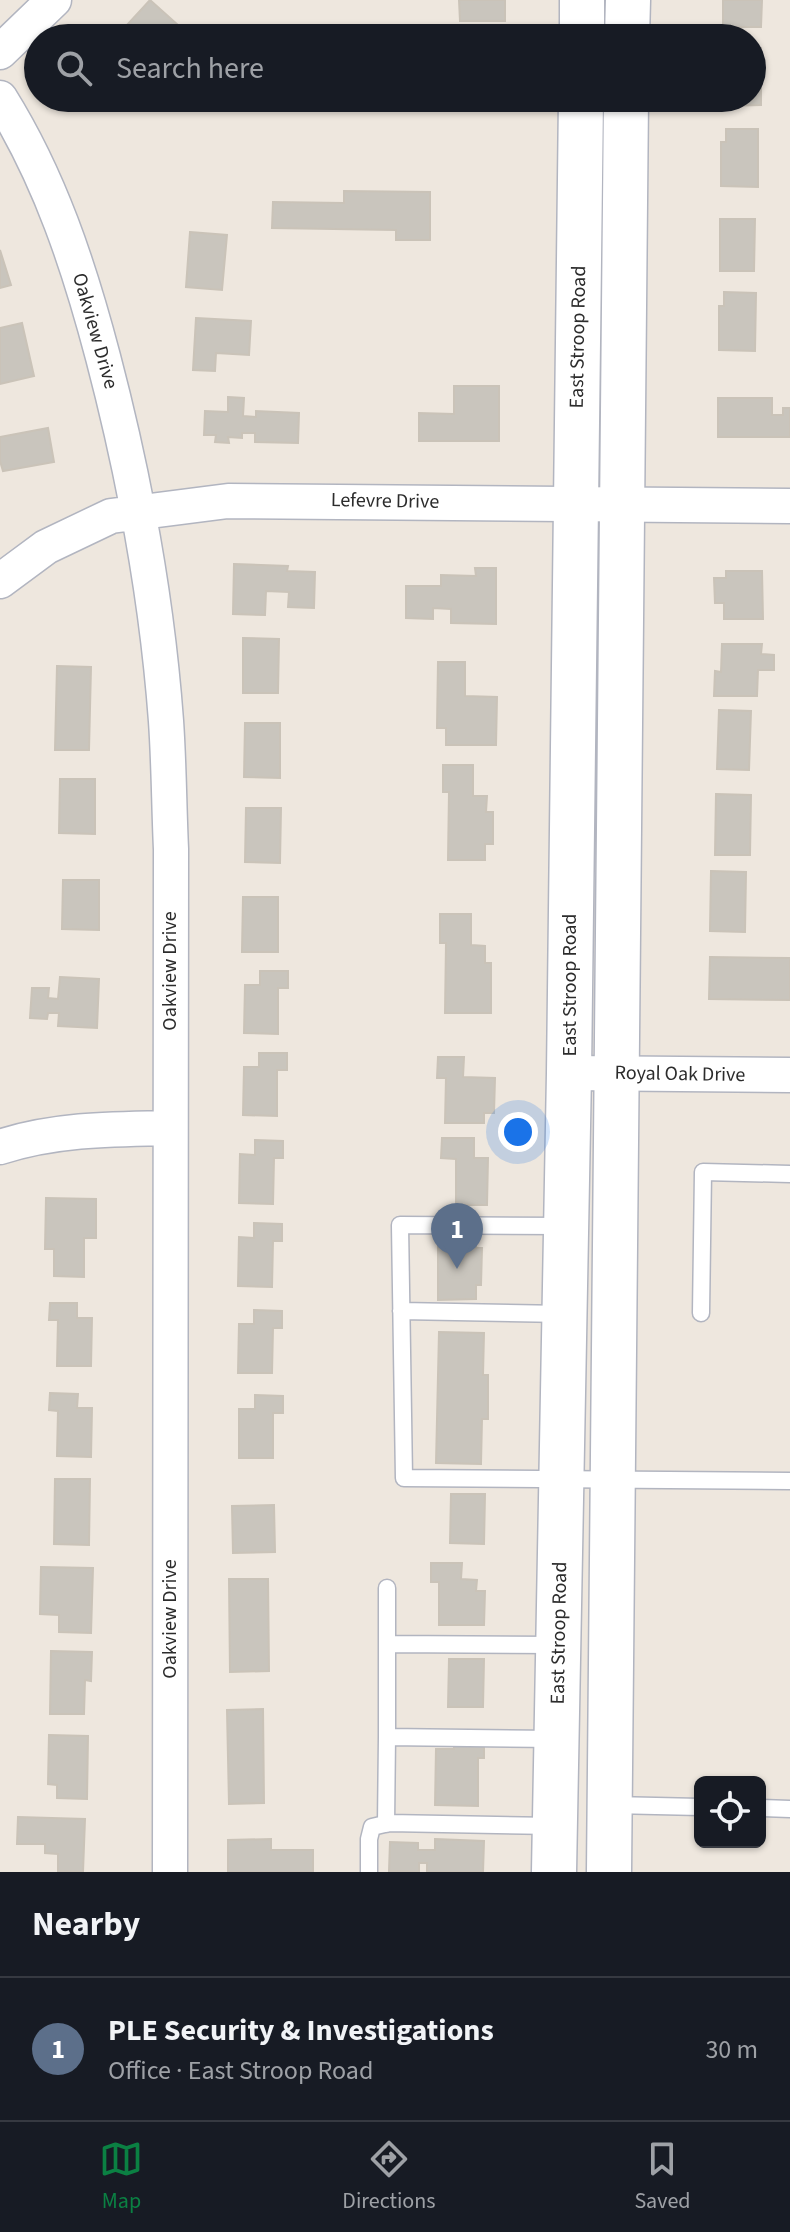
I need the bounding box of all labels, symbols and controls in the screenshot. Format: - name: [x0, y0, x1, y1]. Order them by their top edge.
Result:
- search box: [24, 24, 766, 112]
- icon: search: [52, 46, 96, 90]
- text: Search here: [116, 47, 264, 90]
- street label: East Stroop Road: [563, 265, 593, 409]
- street label: Oakview Drive: [65, 270, 125, 392]
- street label: Lefevre Drive: [331, 486, 439, 516]
- street label: Oakview Drive: [156, 911, 184, 1031]
- street label: East Stroop Road: [556, 914, 584, 1056]
- street label: Royal Oak Drive: [614, 1059, 746, 1089]
- your location: [498, 1112, 538, 1152]
- pin: 1: [431, 1203, 483, 1269]
- street label: Oakview Drive: [156, 1559, 184, 1679]
- street label: East Stroop Road: [544, 1561, 574, 1705]
- map controls: [694, 1776, 766, 1848]
- button: locate: [694, 1776, 766, 1848]
- text: Nearby: [32, 1900, 140, 1949]
- text: PLE Security & Investigations: [108, 2009, 494, 2052]
- text: 1: [51, 2031, 65, 2068]
- text: 30 m: [705, 2031, 758, 2068]
- text: Office · East Stroop Road: [108, 2052, 373, 2089]
- tab: Map: [99, 2137, 143, 2217]
- tab: Directions: [342, 2137, 435, 2217]
- tab: Saved: [634, 2137, 691, 2217]

